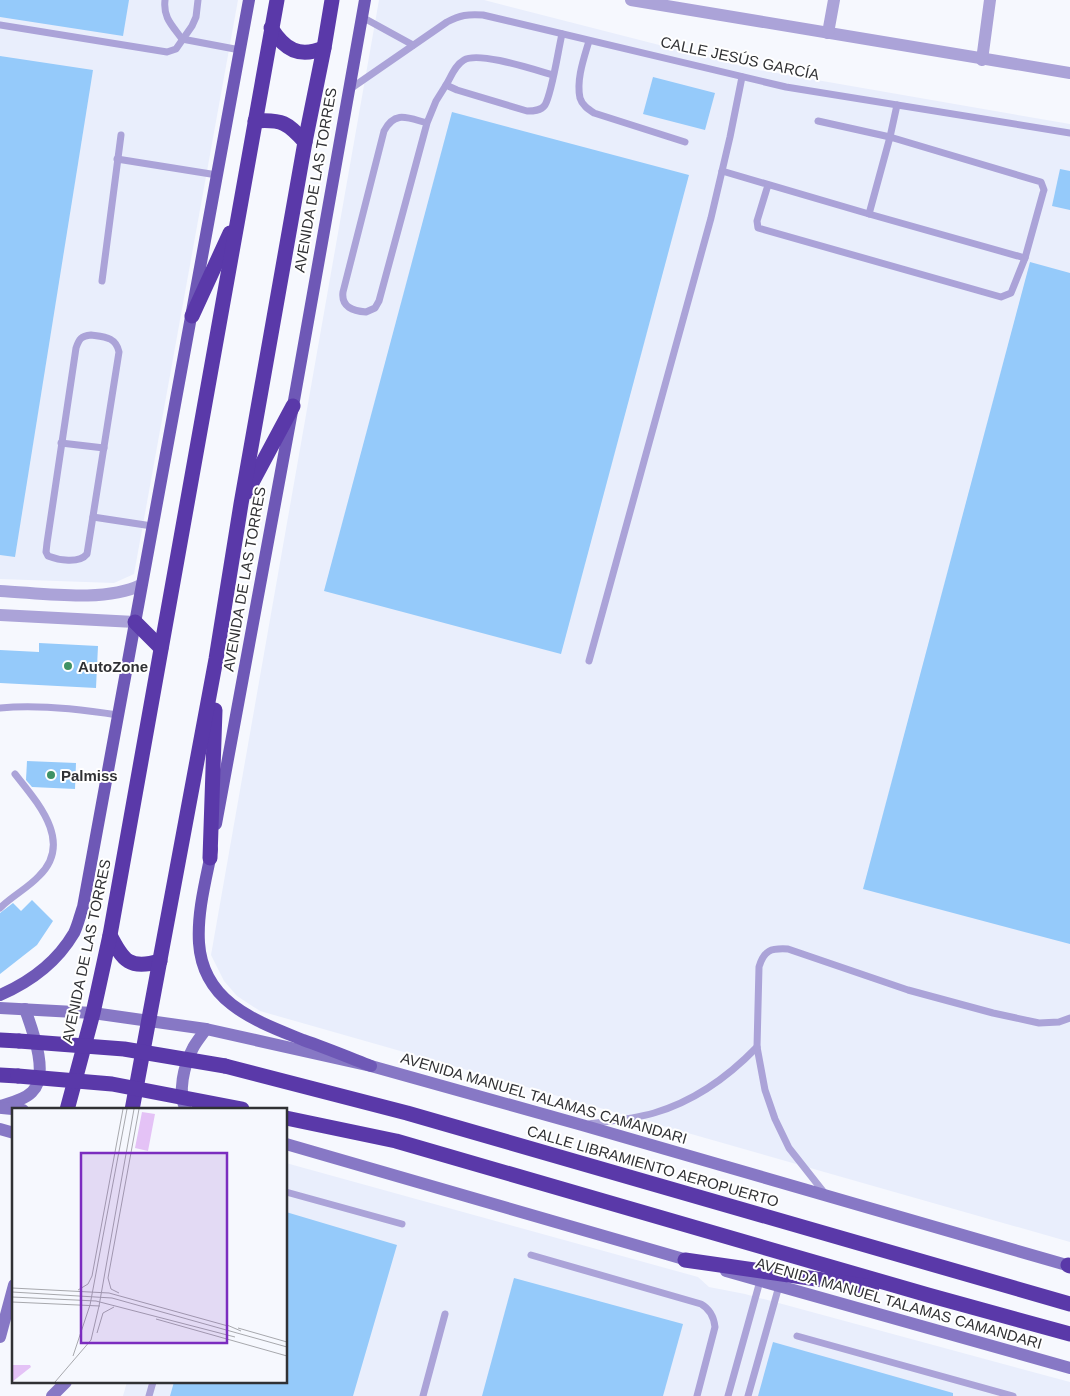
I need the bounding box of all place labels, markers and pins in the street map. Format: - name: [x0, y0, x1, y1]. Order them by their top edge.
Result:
- place label: AutoZone: [78, 658, 148, 675]
- marker: AutoZone: [62, 660, 74, 672]
- place label: Palmiss: [61, 767, 118, 784]
- marker: Palmiss: [45, 769, 57, 781]

